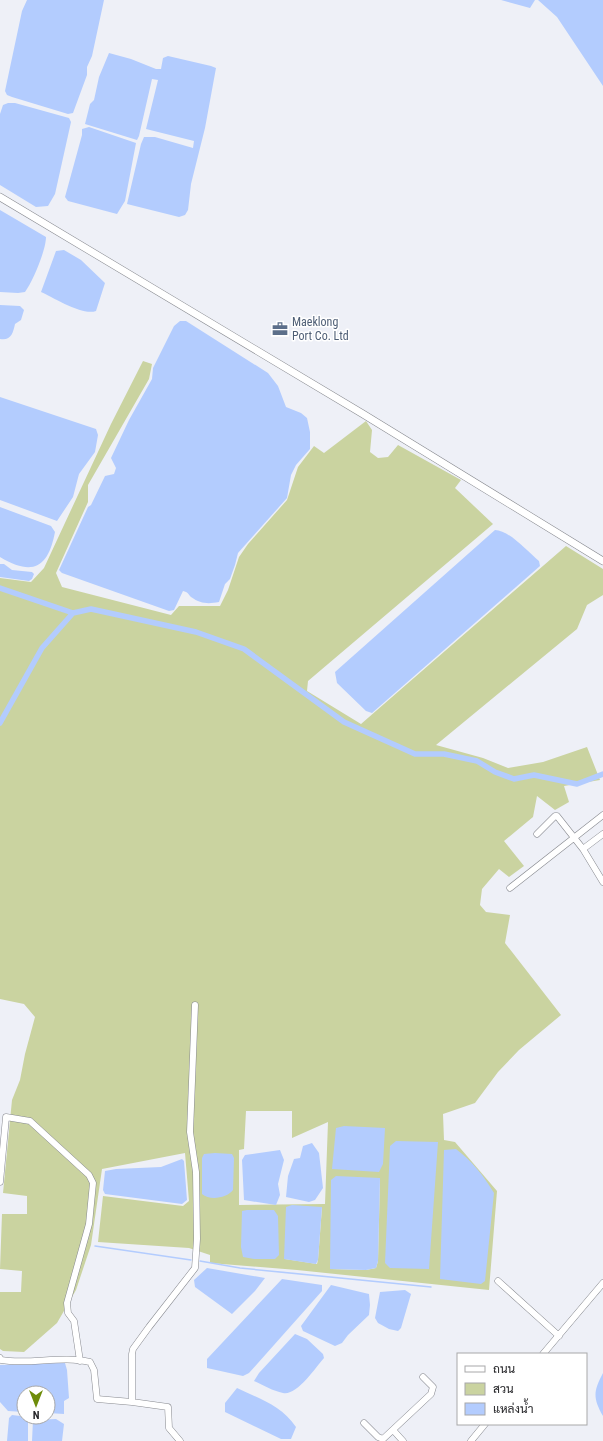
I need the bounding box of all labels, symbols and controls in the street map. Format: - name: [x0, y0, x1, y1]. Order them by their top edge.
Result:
- place label: Maeklong Port Co. Ltd: [292, 315, 349, 343]
- office icon: Maeklong Port Co. Ltd: [271, 320, 289, 338]
- legend: [457, 1353, 587, 1425]
- text: ถนน: [493, 1362, 516, 1376]
- text: สวน: [493, 1382, 514, 1396]
- north arrow: [16, 1385, 56, 1425]
- text: แหล่งน้ำ: [493, 1398, 533, 1416]
- text: N: [32, 1408, 39, 1421]

